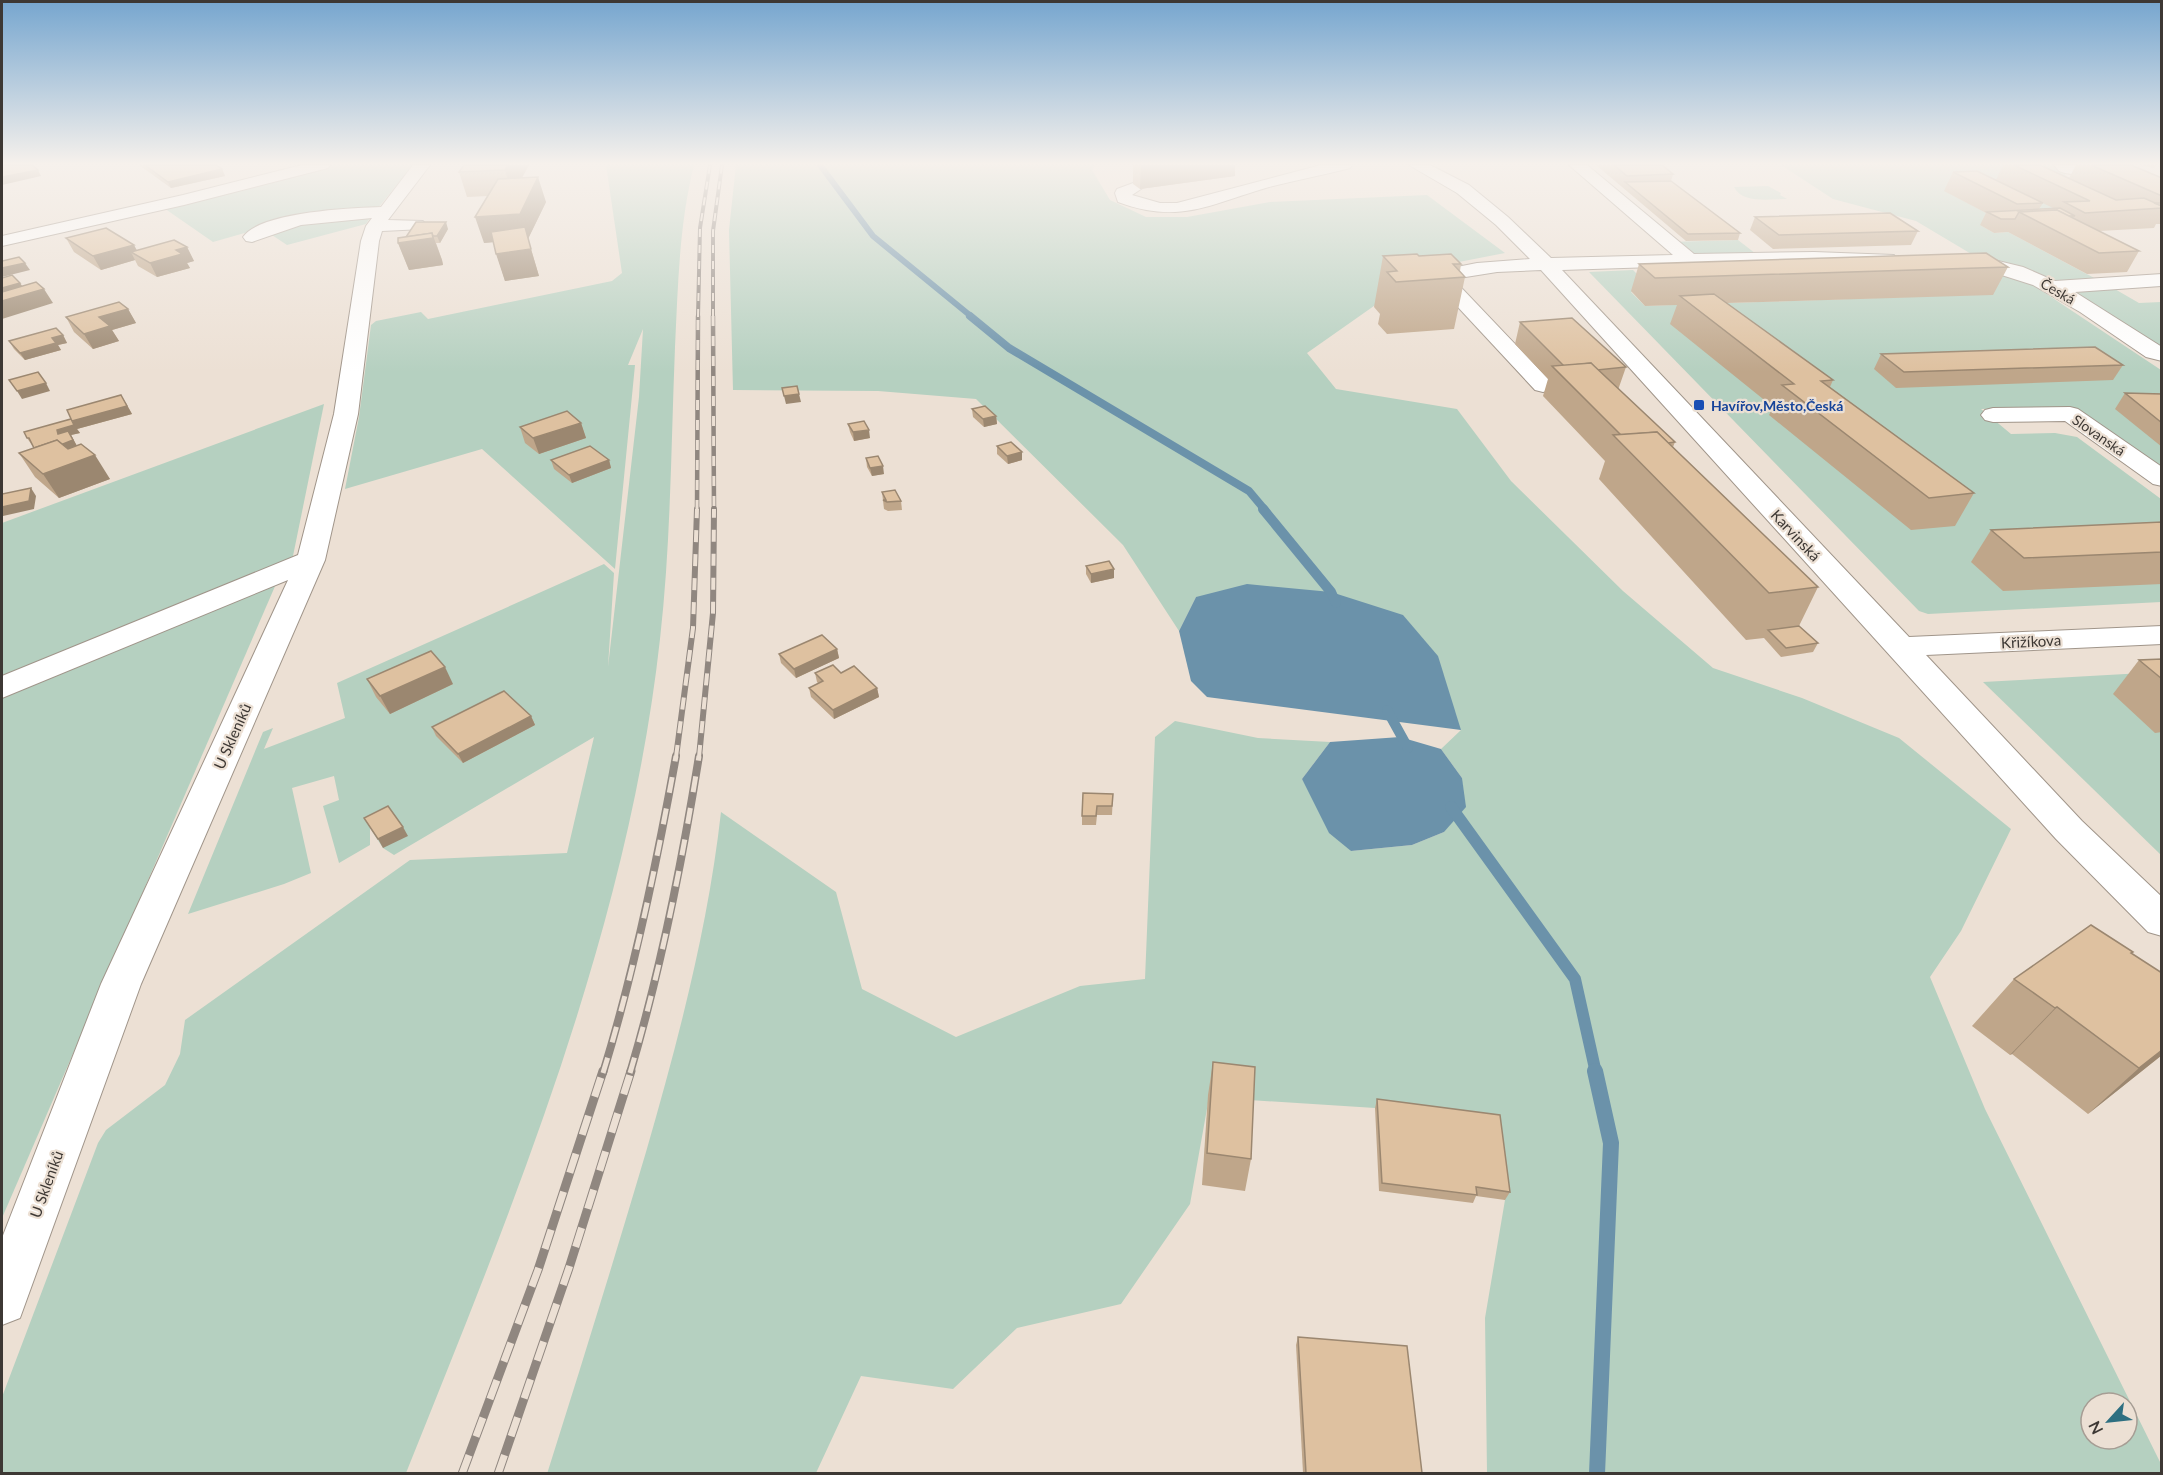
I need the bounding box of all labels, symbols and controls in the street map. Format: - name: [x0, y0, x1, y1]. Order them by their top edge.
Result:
- street label: Česká: [2038, 274, 2078, 308]
- place label: Havířov,Město,Česká: [1711, 397, 1843, 414]
- marker: Havířov,Město,Česká: [1692, 398, 1706, 412]
- street label: Slovanská: [2069, 411, 2129, 459]
- street label: Karvinská: [1768, 505, 1824, 565]
- street label: Křižíkova: [2000, 630, 2062, 652]
- street label: U Skleníků: [210, 700, 254, 772]
- street label: U Skleníků: [26, 1148, 66, 1220]
- north arrow: [2079, 1391, 2139, 1451]
- text: N: [2084, 1418, 2106, 1438]

